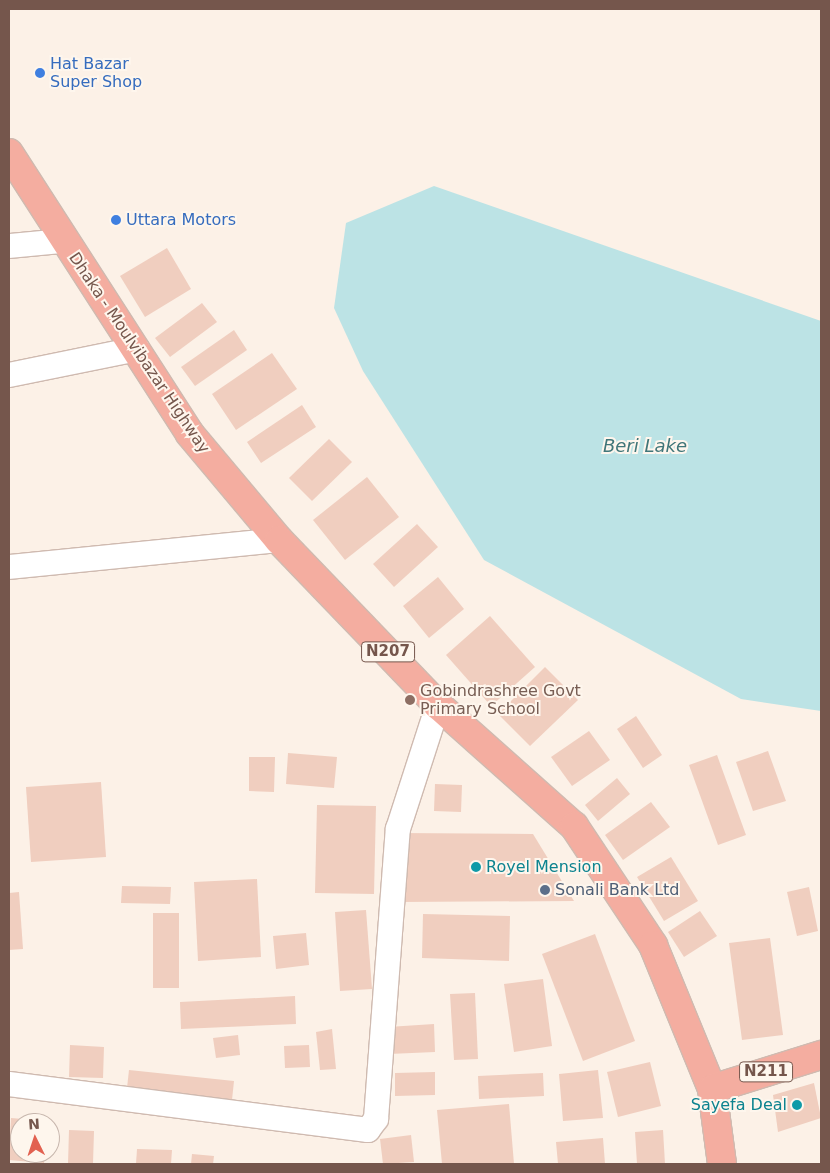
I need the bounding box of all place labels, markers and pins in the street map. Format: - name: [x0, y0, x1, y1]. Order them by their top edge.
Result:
- place label: Hat Bazar Super Shop: [50, 54, 142, 92]
- marker: Hat Bazar Super Shop: [34, 67, 46, 79]
- place label: Uttara Motors: [126, 210, 236, 230]
- marker: Uttara Motors: [110, 214, 122, 226]
- place label: Gobindrashree Govt Primary School: [420, 681, 581, 719]
- marker: Gobindrashree Govt Primary School: [404, 694, 416, 706]
- place label: Royel Mension: [486, 857, 602, 877]
- marker: Royel Mension: [470, 861, 482, 873]
- place label: Sonali Bank Ltd: [555, 880, 679, 900]
- marker: Sonali Bank Ltd: [539, 884, 551, 896]
- place label: Sayefa Deal: [691, 1095, 787, 1115]
- marker: Sayefa Deal: [791, 1099, 803, 1111]

